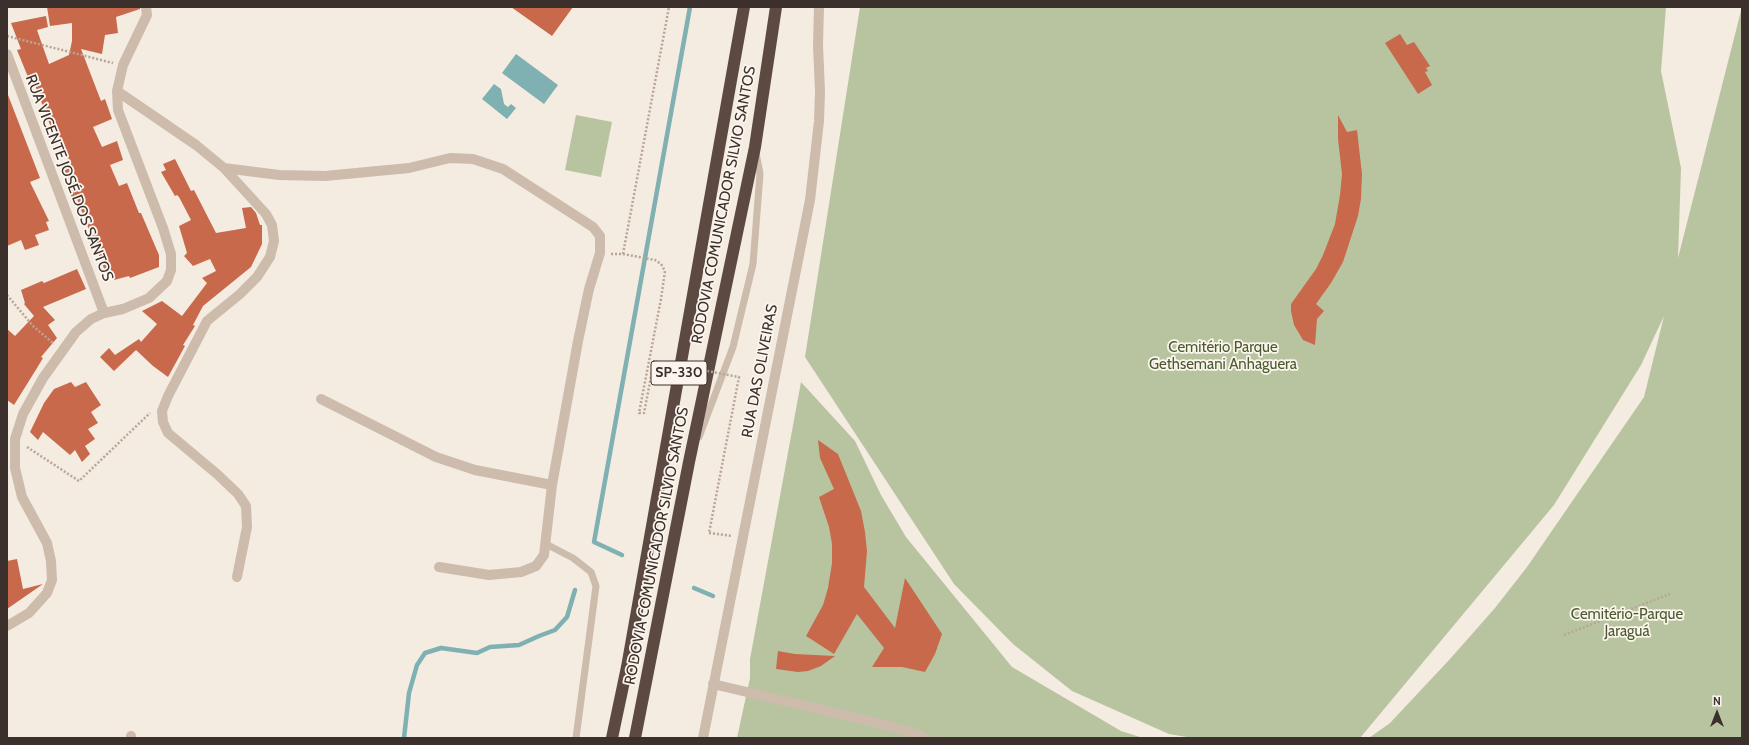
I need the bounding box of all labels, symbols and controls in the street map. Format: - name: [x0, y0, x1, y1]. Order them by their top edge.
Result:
- street label: RODOVIA COMUNICADOR SILVIO SANTOS: [688, 65, 760, 345]
- street label: RUA VICENTE JOSÉ DOS SANTOS: [21, 72, 117, 284]
- street label: RUA DAS OLIVEIRAS: [738, 303, 782, 439]
- park label: Cemitério Parque Gethsemani Anhaguera: [1149, 339, 1297, 374]
- road number: SP-330: [651, 361, 707, 385]
- street label: RODOVIA COMUNICADOR SILVIO SANTOS: [621, 406, 693, 686]
- park label: Cemitério-Parque Jaraguá: [1571, 606, 1683, 641]
- north arrow: [1697, 693, 1737, 733]
- text: N: [1713, 694, 1721, 708]

